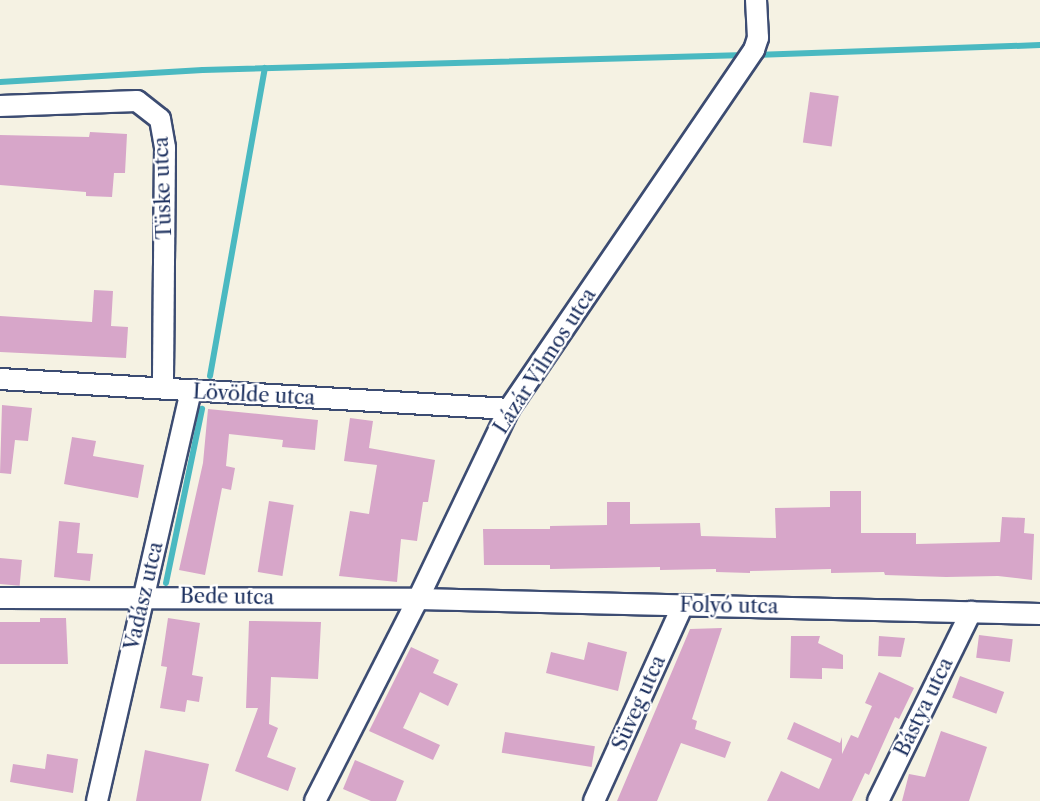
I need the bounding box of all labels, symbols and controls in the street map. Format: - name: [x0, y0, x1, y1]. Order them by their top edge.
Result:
- street label: Tüske utca: [149, 136, 177, 240]
- street label: Lázár Vilmos utca: [489, 283, 601, 439]
- street label: Lövölde utca: [192, 380, 316, 410]
- street label: Vadász utca: [120, 539, 168, 653]
- street label: Bede utca: [180, 584, 274, 610]
- street label: Folyó utca: [679, 593, 779, 619]
- street label: Süveg utca: [607, 652, 671, 754]
- street label: Bástya utca: [890, 654, 958, 760]

